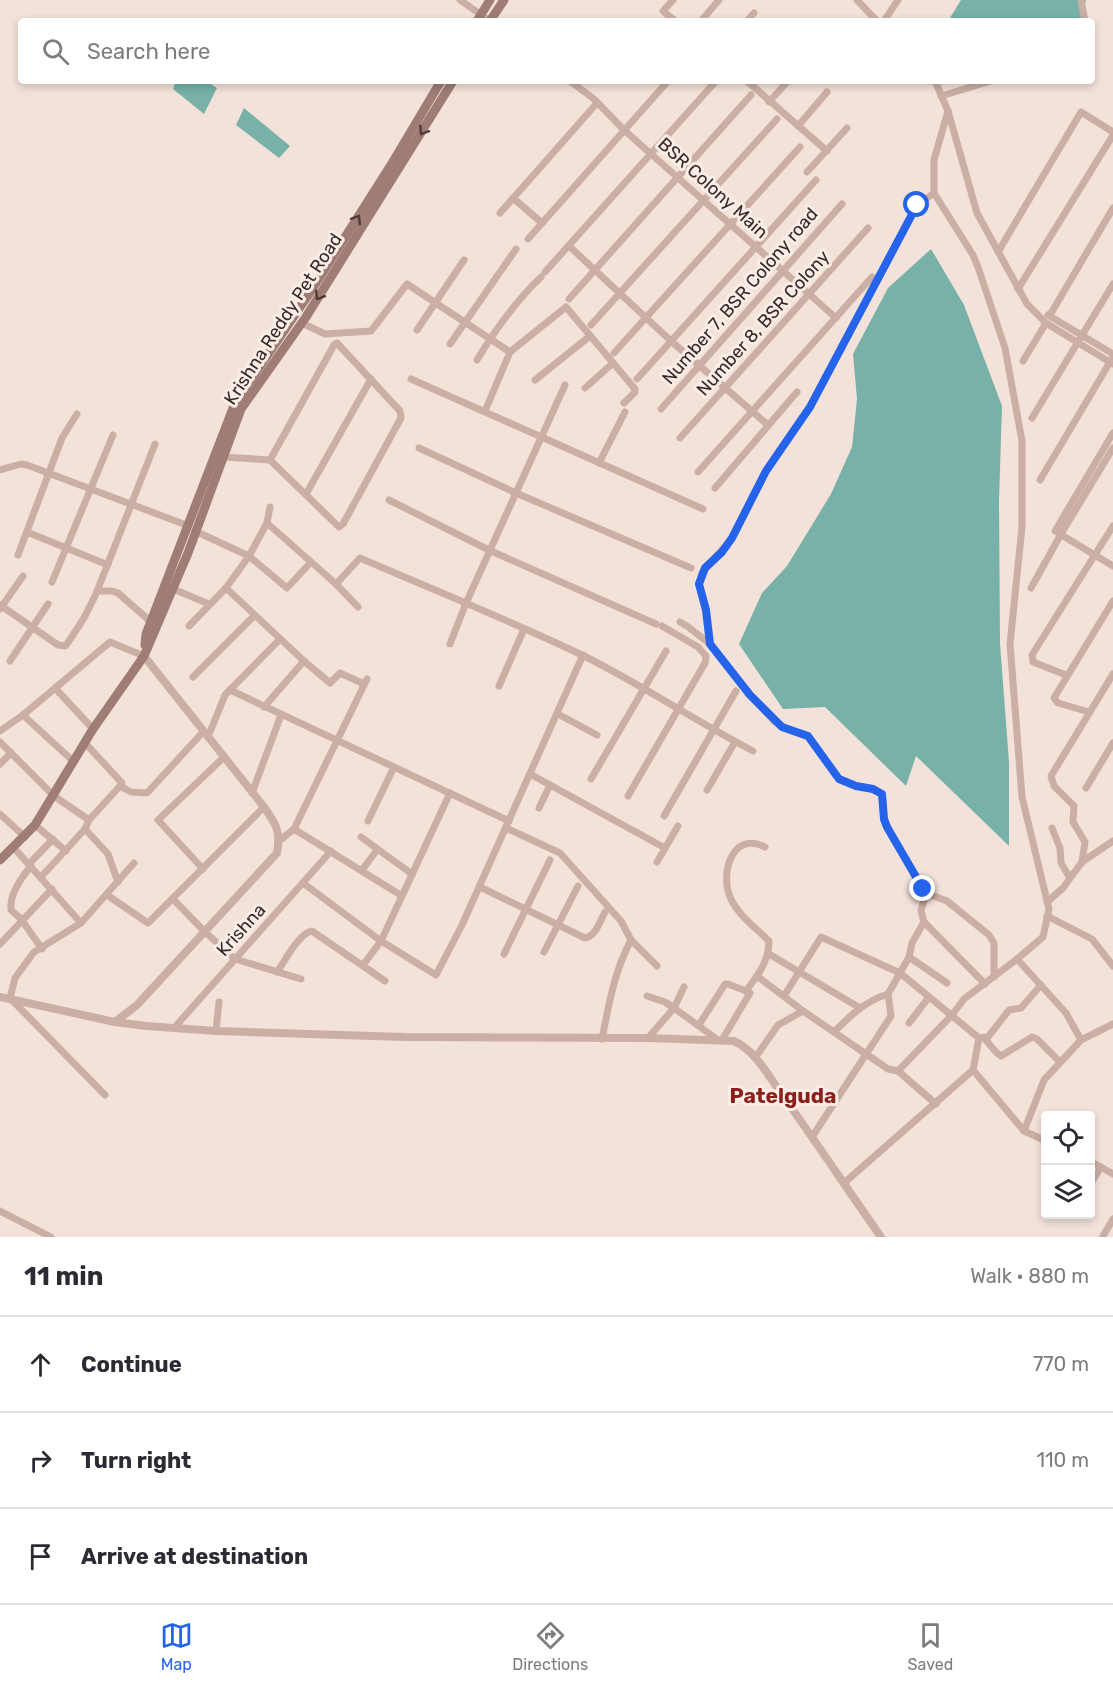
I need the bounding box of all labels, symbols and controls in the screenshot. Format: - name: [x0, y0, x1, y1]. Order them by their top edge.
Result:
- search box: [18, 18, 1095, 84]
- icon: search: [39, 35, 72, 68]
- text: Search here: [87, 38, 210, 65]
- one-way arrow: [418, 125, 430, 135]
- street label: BSR Colony Main: [653, 133, 773, 243]
- route start: [903, 191, 929, 217]
- street label: Number 7, BSR Colony road: [657, 203, 823, 389]
- one-way arrow: [349, 215, 361, 225]
- street label: Krishna Reddy Pet Road: [219, 229, 347, 409]
- street label: Number 8, BSR Colony: [692, 246, 834, 400]
- one-way arrow: [315, 290, 327, 300]
- route end: [909, 875, 935, 901]
- street label: Krishna: [212, 899, 270, 961]
- district label: Patelguda: [730, 1083, 836, 1108]
- map controls: [1041, 1111, 1095, 1219]
- button: locate: [1041, 1111, 1095, 1165]
- button: layers: [1041, 1165, 1095, 1219]
- text: 11 min: [24, 1261, 103, 1292]
- text: Walk · 880 m: [970, 1264, 1089, 1288]
- icon: ahead: [24, 1348, 57, 1381]
- text: Continue: [81, 1351, 182, 1378]
- text: 770 m: [1033, 1352, 1089, 1376]
- icon: right: [24, 1444, 57, 1477]
- text: Turn right: [81, 1447, 191, 1474]
- text: 110 m: [1037, 1448, 1089, 1472]
- icon: arrive: [24, 1540, 57, 1573]
- text: Arrive at destination: [81, 1543, 308, 1570]
- tab: Map: [160, 1619, 193, 1674]
- tab: Directions: [512, 1619, 588, 1674]
- tab: Saved: [908, 1619, 953, 1674]

